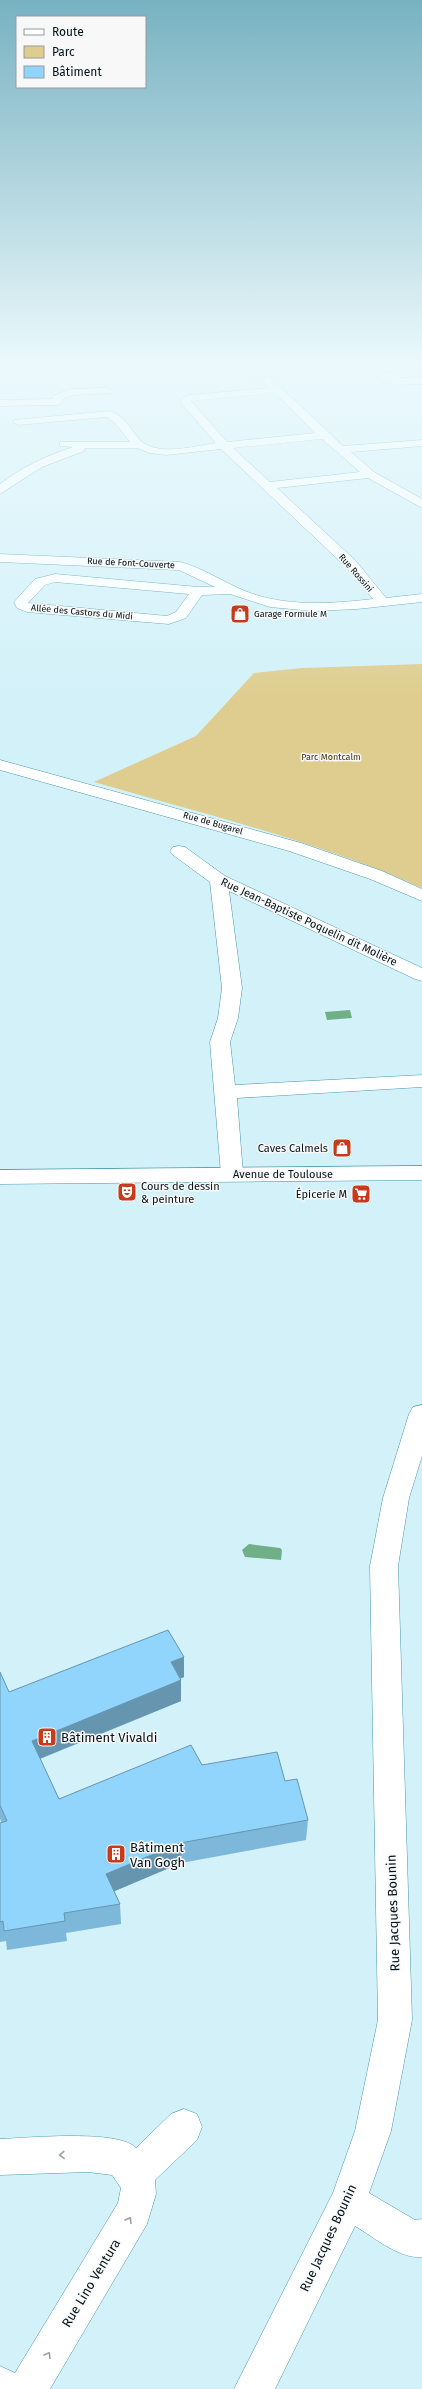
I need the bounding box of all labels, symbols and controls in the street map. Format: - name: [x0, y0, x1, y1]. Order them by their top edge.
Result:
- legend: [16, 16, 146, 88]
- text: Route: [52, 25, 84, 39]
- text: Parc: [52, 45, 75, 59]
- text: Bâtiment: [52, 65, 102, 79]
- street label: Rue Rossini: [337, 552, 375, 594]
- street label: Rue de Font-Couverte: [87, 556, 175, 570]
- street label: Allée des Castors du Midi: [31, 603, 133, 621]
- shop icon: Garage Formule M: [229, 603, 251, 625]
- place label: Garage Formule M: [254, 609, 327, 619]
- park label: Parc Montcalm: [301, 752, 361, 762]
- street label: Rue de Bugarel: [182, 810, 244, 836]
- street label: Rue Jean-Baptiste Poquelin dit Molière: [219, 875, 399, 969]
- shop icon: Caves Calmels: [331, 1137, 353, 1159]
- place label: Caves Calmels: [258, 1142, 328, 1155]
- street label: Avenue de Toulouse: [233, 1168, 333, 1181]
- place label: Cours de dessin & peinture: [141, 1180, 220, 1206]
- theatre icon: Cours de dessin & peinture: [116, 1181, 138, 1203]
- supermarket icon: Épicerie M: [350, 1183, 372, 1205]
- place label: Épicerie M: [296, 1187, 347, 1201]
- building icon: Bâtiment Vivaldi: [36, 1726, 58, 1748]
- place label: Bâtiment Vivaldi: [61, 1730, 158, 1745]
- place label: Bâtiment Van Gogh: [130, 1840, 185, 1870]
- building icon: Bâtiment Van Gogh: [105, 1843, 127, 1865]
- street label: Rue Jacques Bounin: [383, 1854, 403, 1972]
- one-way arrow: [59, 2151, 65, 2159]
- street label: Rue Jacques Bounin: [297, 2182, 359, 2294]
- one-way arrow: [124, 2217, 132, 2224]
- street label: Rue Lino Ventura: [59, 2236, 123, 2330]
- one-way arrow: [44, 2352, 51, 2360]

